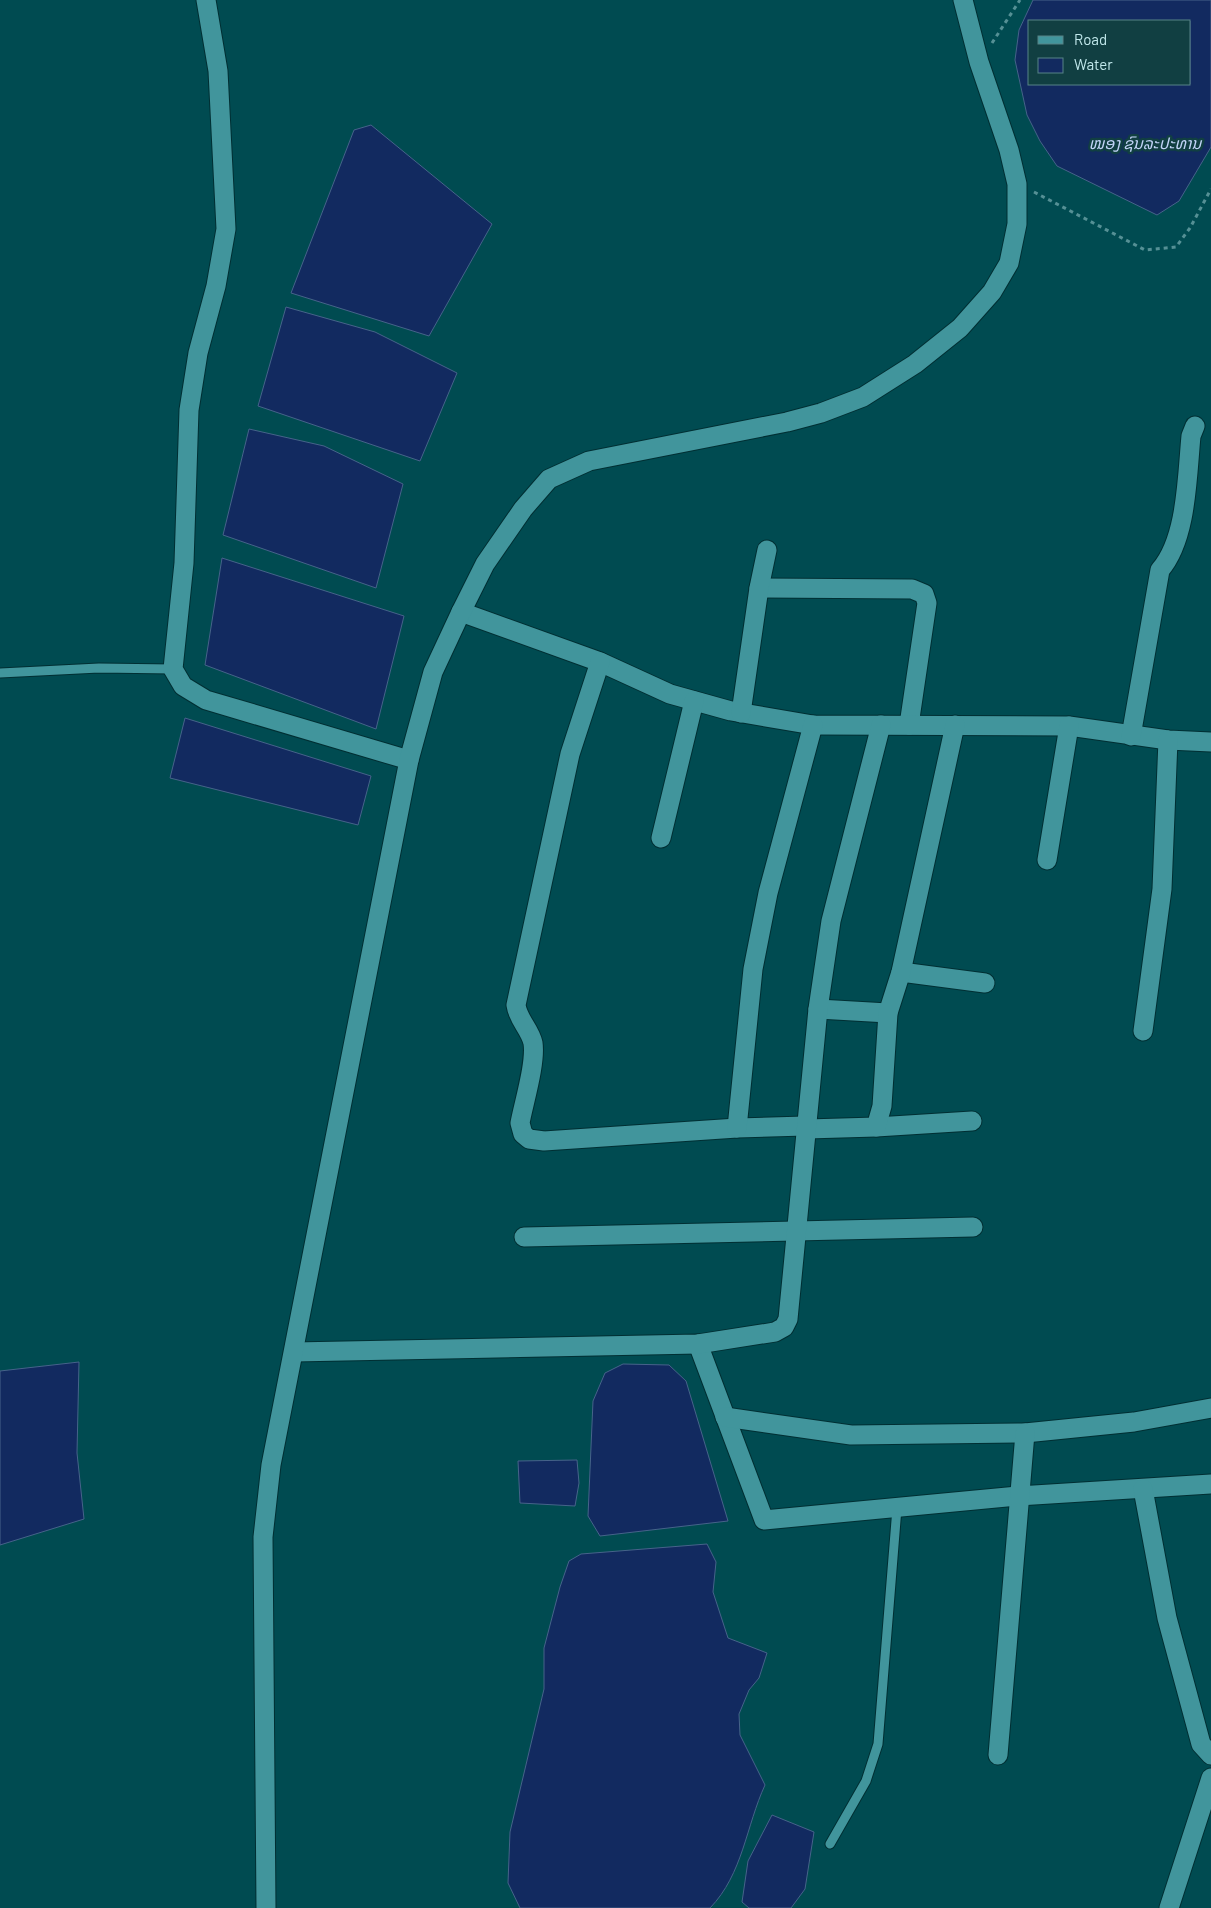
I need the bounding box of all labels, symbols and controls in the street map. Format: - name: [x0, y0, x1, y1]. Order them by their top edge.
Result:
- legend: [1028, 20, 1191, 85]
- text: Road: [1074, 30, 1107, 48]
- text: Water: [1074, 55, 1113, 73]
- water label: ໜອງ ຊົນລະປະທານ: [1089, 133, 1202, 152]

